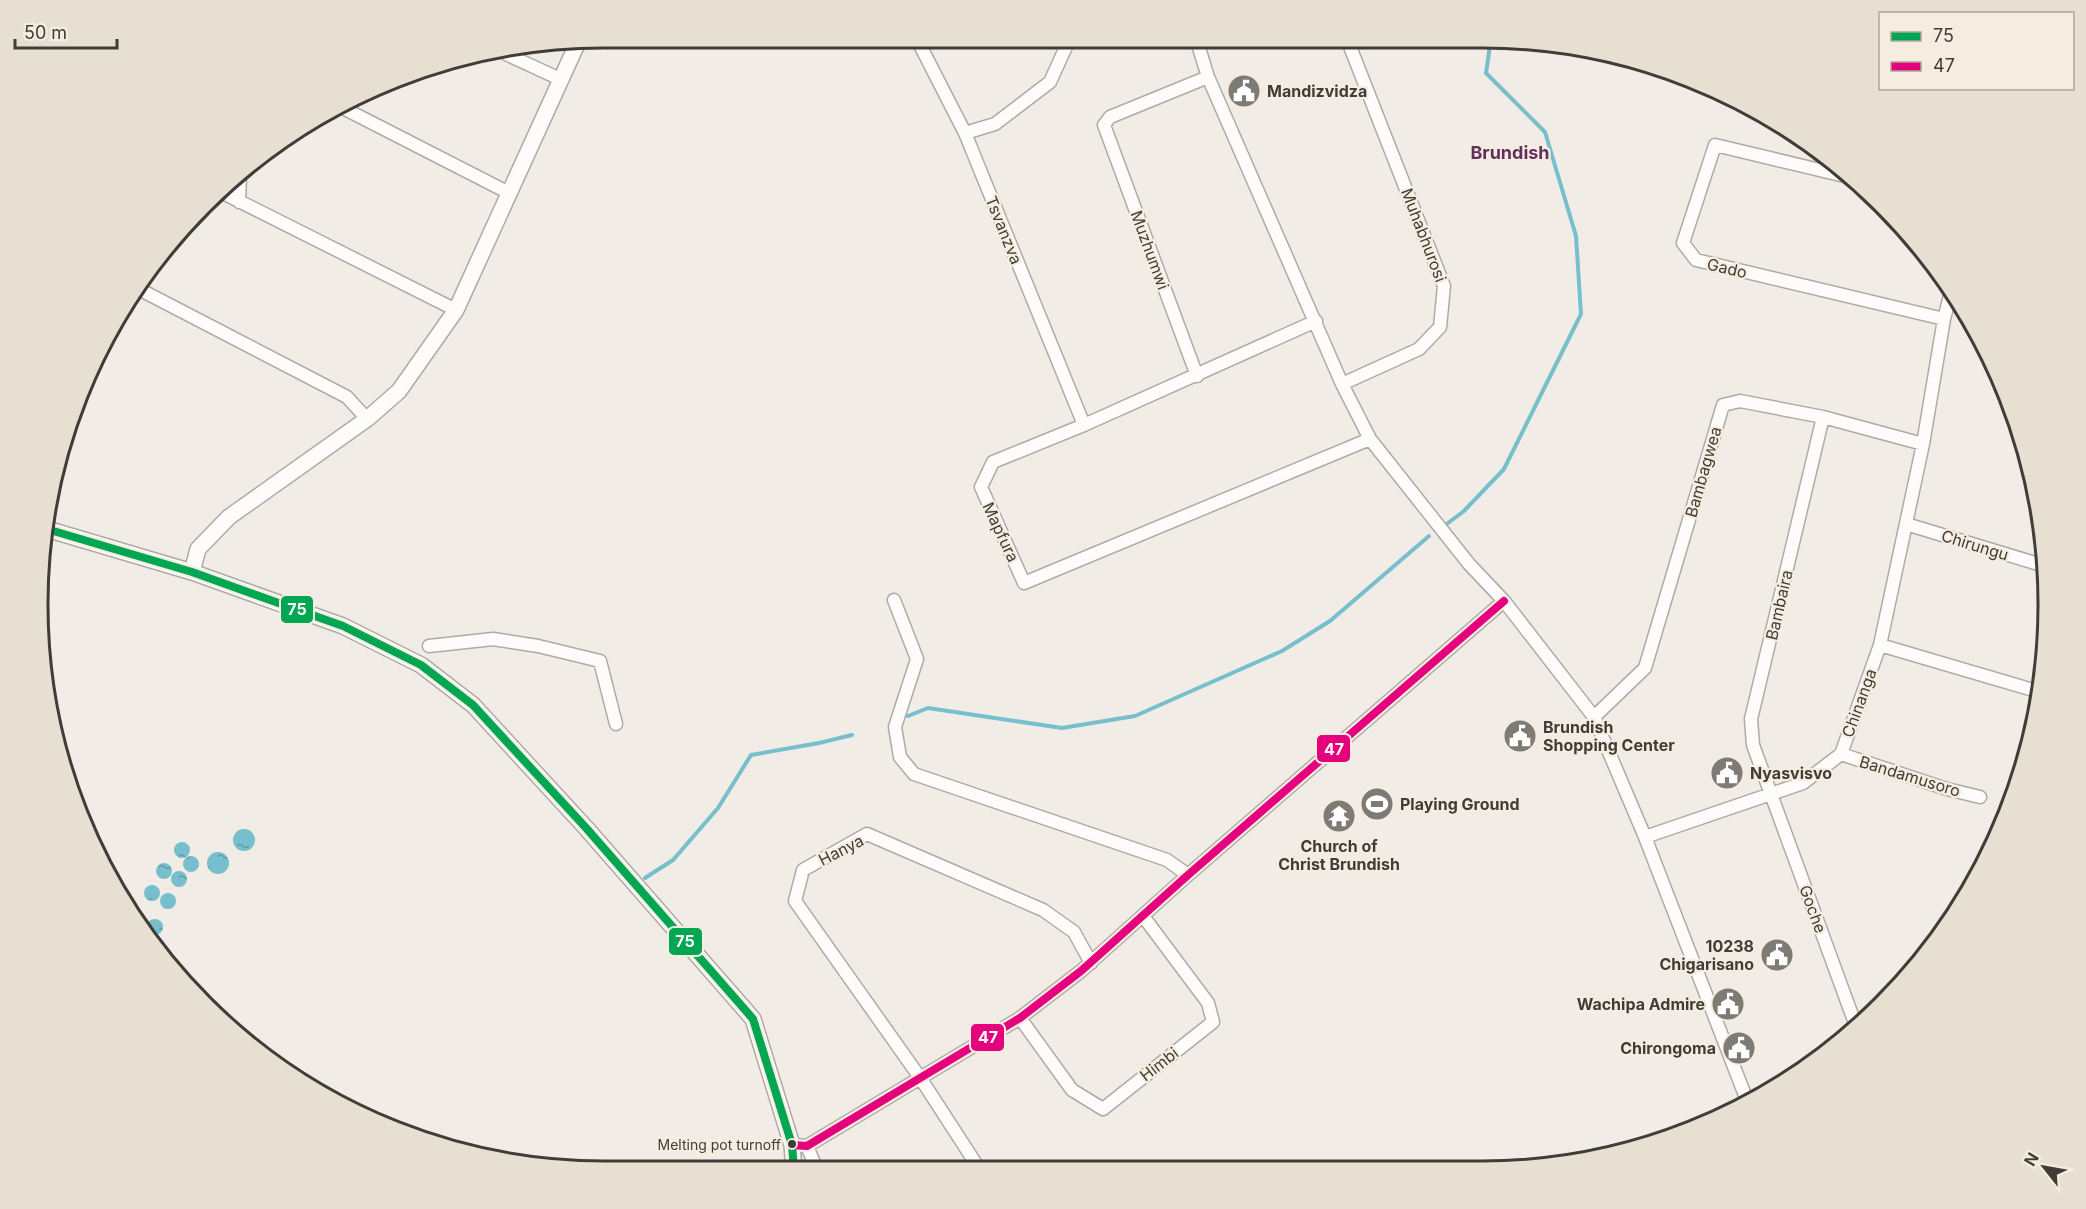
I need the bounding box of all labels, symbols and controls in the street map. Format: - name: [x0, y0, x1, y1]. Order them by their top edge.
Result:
- scale bar: [15, 12, 117, 50]
- legend: [1879, 12, 2074, 90]
- text: 50 m: [24, 22, 67, 43]
- text: 75: [1933, 25, 1954, 46]
- text: 47: [1933, 55, 1955, 76]
- public building icon: Mandizvidza: [1226, 73, 1262, 109]
- place label: Mandizvidza: [1267, 81, 1367, 101]
- district label: Brundish: [1470, 142, 1550, 163]
- street label: Muhabhurosi: [1397, 185, 1451, 285]
- street label: Tsvanzva: [981, 193, 1027, 267]
- street label: Muzhumwi: [1126, 208, 1174, 292]
- street label: Gado: [1705, 254, 1749, 282]
- street label: Bambagwea: [1681, 424, 1725, 520]
- street label: Mapfura: [978, 499, 1024, 565]
- street label: Chirungu: [1939, 525, 2011, 565]
- street label: Bambaira: [1761, 568, 1797, 642]
- line badge: 75: [280, 595, 314, 624]
- text: 75: [287, 599, 307, 619]
- street label: Chinanga: [1837, 666, 1881, 740]
- place label: Brundish Shopping Center: [1543, 717, 1675, 755]
- public building icon: Brundish Shopping Center: [1502, 718, 1538, 754]
- line badge: 47: [1316, 734, 1351, 763]
- text: 47: [1324, 739, 1344, 759]
- street label: Bandamusoro: [1857, 751, 1963, 801]
- public building icon: Nyasvisvo: [1709, 755, 1745, 791]
- place label: Nyasvisvo: [1750, 763, 1832, 783]
- sports icon: Playing Ground: [1359, 786, 1395, 822]
- place label: Playing Ground: [1400, 794, 1520, 814]
- temple icon: Church of Christ Brundish: [1321, 798, 1357, 834]
- street label: Hanya: [815, 830, 867, 870]
- place label: Church of Christ Brundish: [1278, 836, 1400, 874]
- street label: Goche: [1795, 882, 1831, 936]
- line badge: 75: [668, 927, 703, 956]
- text: 75: [675, 931, 695, 951]
- place label: 10238 Chigarisano: [1659, 936, 1754, 974]
- public building icon: 10238 Chigarisano: [1759, 937, 1795, 973]
- public building icon: Wachipa Admire: [1710, 986, 1746, 1022]
- place label: Wachipa Admire: [1577, 994, 1705, 1014]
- line badge: 47: [970, 1023, 1005, 1052]
- text: 47: [978, 1027, 998, 1047]
- public building icon: Chirongoma: [1721, 1030, 1757, 1066]
- place label: Chirongoma: [1620, 1038, 1716, 1058]
- street label: Himbi: [1136, 1043, 1182, 1085]
- place label: Melting pot turnoff: [658, 1136, 781, 1153]
- north arrow: [2014, 1137, 2074, 1197]
- marker: Melting pot turnoff: [786, 1138, 798, 1150]
- text: N: [2019, 1149, 2043, 1170]

